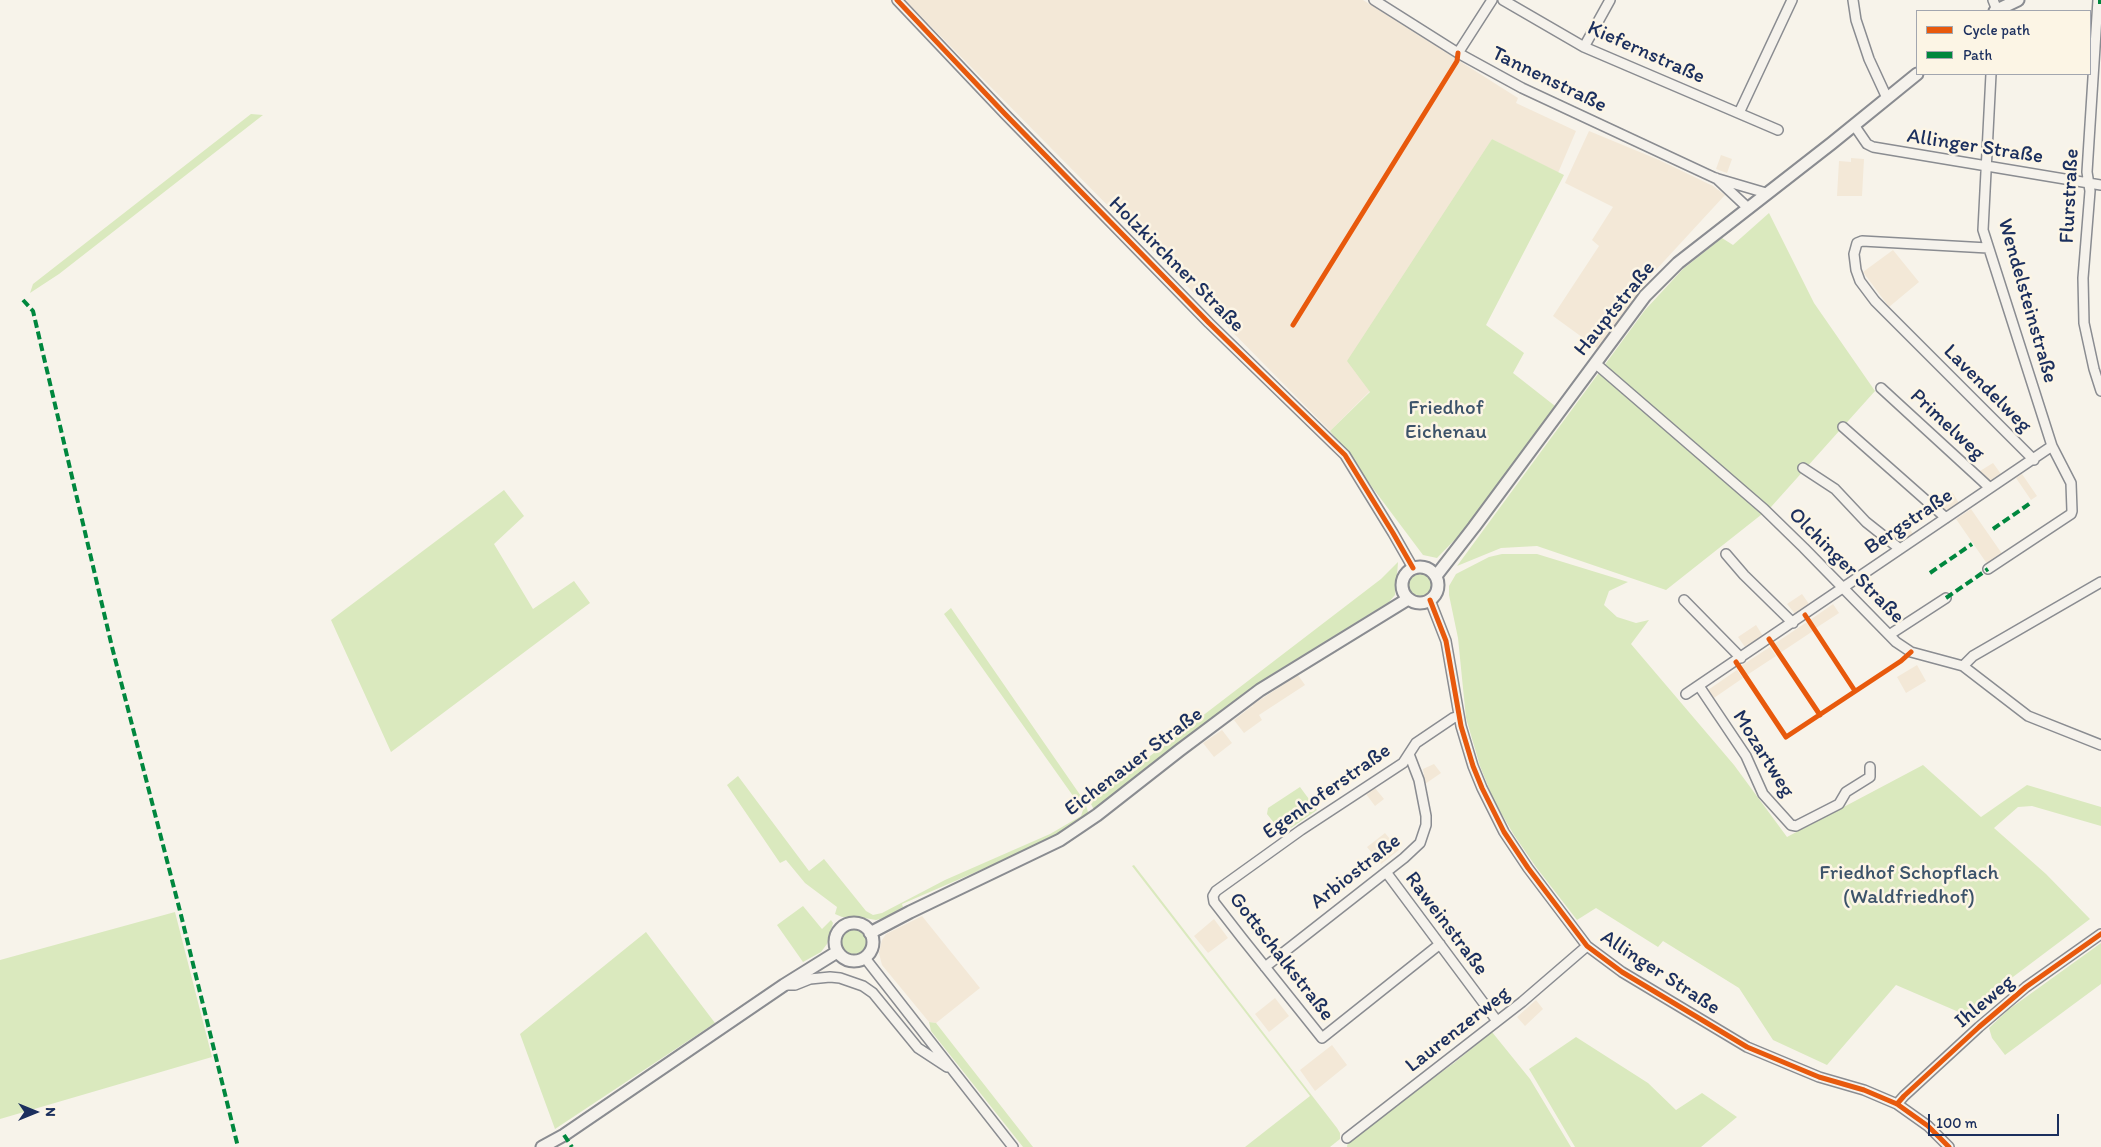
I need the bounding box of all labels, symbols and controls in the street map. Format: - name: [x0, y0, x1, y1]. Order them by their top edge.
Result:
- legend: [1916, 10, 2091, 75]
- street label: Kiefernstraße: [1583, 16, 1709, 90]
- text: Cycle path: [1963, 21, 2030, 39]
- street label: Tannenstraße: [1487, 41, 1611, 119]
- text: Path: [1963, 46, 1992, 64]
- street label: Allinger Straße: [1905, 124, 2045, 170]
- street label: Flurstraße: [2055, 148, 2085, 244]
- street label: Holzkirchner Straße: [1103, 192, 1249, 338]
- street label: Wendelsteinstraße: [1991, 216, 2063, 386]
- street label: Hauptstraße: [1569, 256, 1661, 362]
- street label: Lavendelweg: [1937, 339, 2037, 439]
- street label: Primelweg: [1904, 384, 1990, 466]
- park label: Friedhof Eichenau: [1405, 396, 1487, 446]
- street label: Bergstraße: [1860, 483, 1958, 561]
- street label: Olchinger Straße: [1783, 503, 1909, 629]
- street label: Eichenauer Straße: [1060, 702, 1208, 822]
- street label: Mozartweg: [1726, 706, 1800, 802]
- street label: Egenhoferstraße: [1258, 739, 1396, 845]
- street label: Arbiostraße: [1306, 829, 1406, 915]
- park label: Friedhof Schopflach (Waldfriedhof): [1819, 861, 1999, 911]
- street label: Raweinstraße: [1399, 867, 1493, 981]
- street label: Gottschalkstraße: [1223, 888, 1339, 1026]
- street label: Allinger Straße: [1596, 925, 1724, 1021]
- street label: Ihleweg: [1950, 970, 2020, 1034]
- street label: Laurenzerweg: [1401, 981, 1515, 1079]
- north arrow: [10, 1087, 60, 1137]
- scale bar: [1931, 1104, 2062, 1136]
- text: N: [42, 1107, 59, 1117]
- text: 100 m: [1936, 1114, 1977, 1132]

